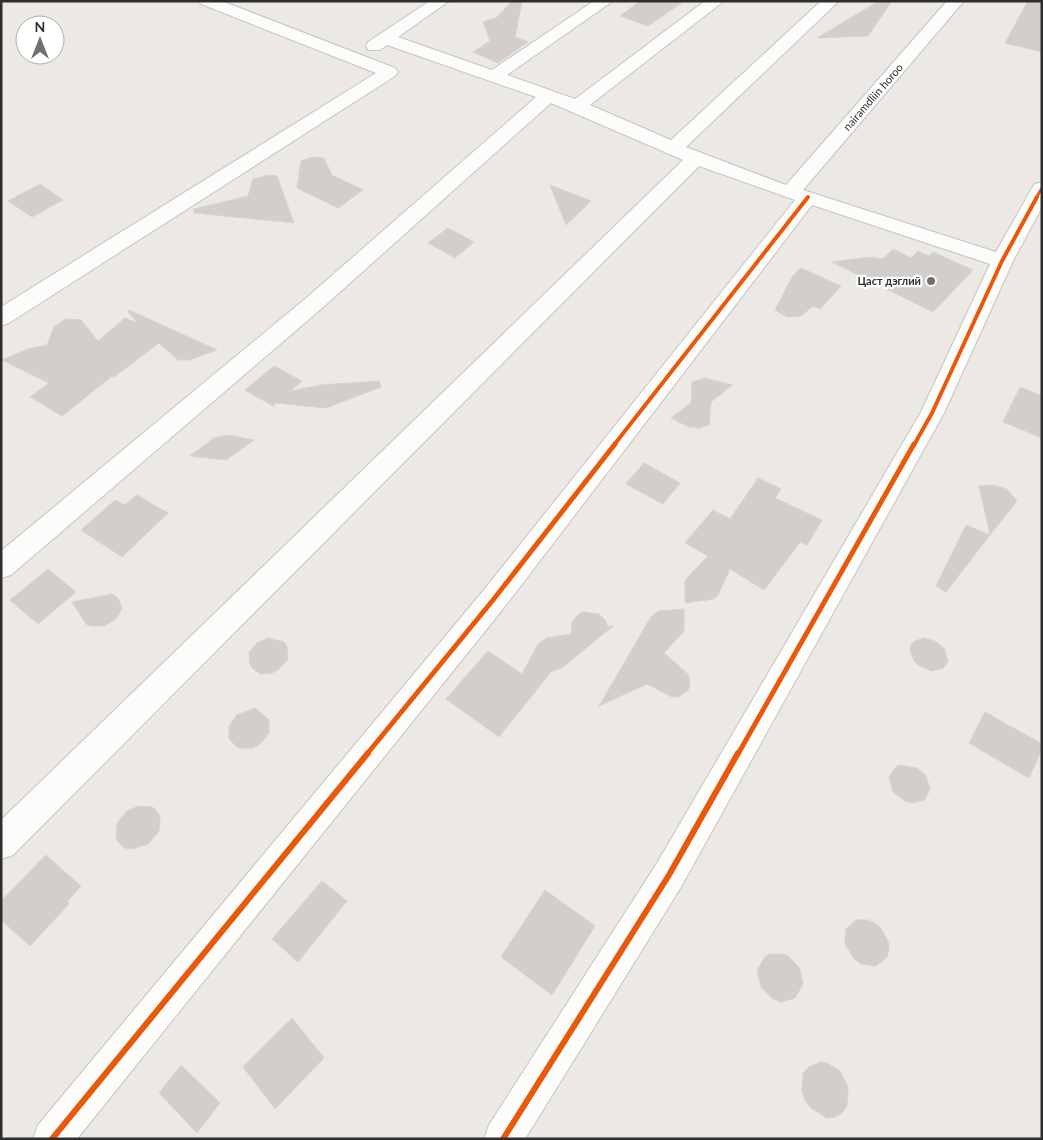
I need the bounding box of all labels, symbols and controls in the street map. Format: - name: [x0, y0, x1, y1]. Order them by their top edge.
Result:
- north arrow: [15, 15, 65, 65]
- text: N: [35, 18, 45, 35]
- street label: nairamdliin horoo: [840, 61, 905, 133]
- place label: Цаст дэглий: [857, 274, 921, 287]
- marker: Цаст дэглий: [925, 275, 937, 287]

